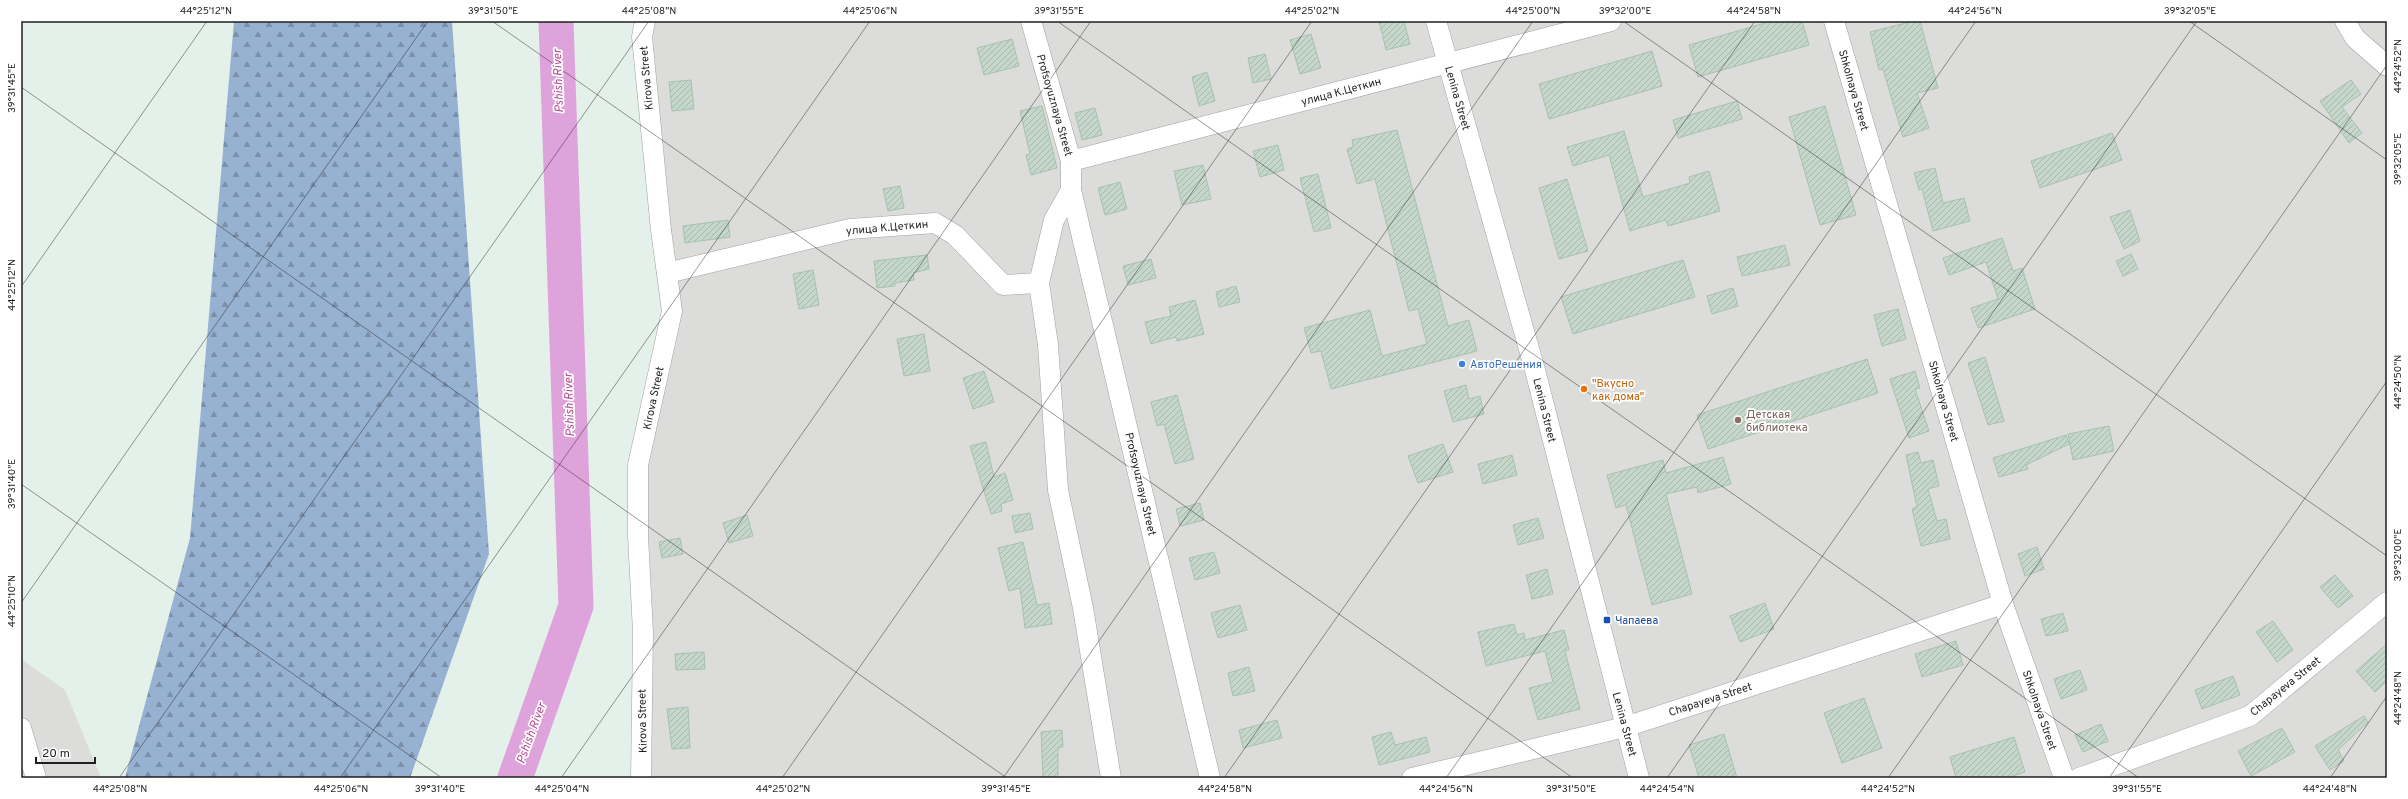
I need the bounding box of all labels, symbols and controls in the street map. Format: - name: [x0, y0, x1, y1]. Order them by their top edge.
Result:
- text: 44°25'12"N: [180, 5, 232, 18]
- text: 39°31'50"E: [468, 5, 518, 18]
- text: 44°25'08"N: [622, 5, 676, 18]
- text: 44°25'06"N: [843, 5, 897, 18]
- text: 39°31'55"E: [1034, 5, 1084, 18]
- text: 44°25'02"N: [1285, 5, 1339, 18]
- text: 44°25'00"N: [1506, 5, 1560, 18]
- text: 39°32'00"E: [1599, 5, 1651, 18]
- text: 44°24'58"N: [1727, 5, 1781, 18]
- text: 44°24'56"N: [1948, 5, 2002, 18]
- text: 39°32'05"E: [2164, 5, 2216, 18]
- text: 44°24'52"N: [2392, 39, 2405, 93]
- street label: Kirova Street: [637, 45, 657, 111]
- water label: Pshish River: [550, 47, 568, 113]
- street label: Shkolnaya Street: [1835, 48, 1871, 132]
- street label: Profsoyuznaya Street: [1033, 53, 1075, 158]
- text: 39°31'45"E: [6, 63, 19, 113]
- street label: Lenina Street: [1441, 65, 1473, 132]
- street label: улица К.Цеткин: [1300, 75, 1383, 109]
- text: 39°32'05"E: [2392, 133, 2405, 185]
- street label: улица К.Цеткин: [845, 217, 929, 239]
- text: 44°25'12"N: [6, 259, 19, 311]
- text: 44°24'50"N: [2392, 355, 2405, 409]
- place label: АвтоРешения: [1470, 358, 1542, 372]
- marker: АвтоРешения: [1457, 359, 1467, 369]
- street label: Shkolnaya Street: [1925, 359, 1961, 443]
- street label: Kirova Street: [640, 365, 668, 431]
- water label: Pshish River: [561, 371, 579, 437]
- street label: Lenina Street: [1529, 376, 1559, 444]
- place label: "Вкусно как дома": [1592, 377, 1644, 404]
- marker: "Вкусно как дома": [1579, 384, 1589, 394]
- place label: Детская библиотека: [1746, 408, 1808, 435]
- marker: Детская библиотека: [1733, 415, 1743, 425]
- street label: Profsoyuznaya Street: [1121, 431, 1159, 537]
- text: 39°31'40"E: [6, 459, 19, 509]
- text: 39°32'00"E: [2392, 529, 2405, 581]
- text: 44°25'10"N: [6, 575, 19, 627]
- place label: Чапаева: [1615, 614, 1659, 628]
- marker: Чапаева: [1602, 615, 1612, 625]
- street label: Chapayeva Street: [2247, 654, 2324, 720]
- street label: Shkolnaya Street: [2019, 669, 2059, 752]
- text: 44°24'48"N: [2392, 671, 2405, 725]
- street label: Chapayeva Street: [1667, 680, 1754, 720]
- street label: Kirova Street: [635, 689, 651, 753]
- street label: Lenina Street: [1609, 691, 1639, 758]
- water label: Pshish River: [513, 699, 551, 766]
- scale bar: [36, 739, 95, 765]
- text: 20 m: [42, 746, 70, 762]
- text: 44°25'08"N: [93, 783, 147, 796]
- text: 44°25'06"N: [314, 783, 368, 796]
- text: 39°31'40"E: [415, 783, 465, 796]
- text: 44°25'04"N: [535, 783, 589, 796]
- text: 44°25'02"N: [756, 783, 810, 796]
- text: 39°31'45"E: [981, 783, 1031, 796]
- text: 44°24'58"N: [1198, 783, 1252, 796]
- text: 44°24'56"N: [1419, 783, 1473, 796]
- text: 39°31'50"E: [1546, 783, 1596, 796]
- text: 44°24'54"N: [1640, 783, 1694, 796]
- text: 44°24'52"N: [1861, 783, 1915, 796]
- text: 39°31'55"E: [2112, 783, 2162, 796]
- text: 44°24'48"N: [2303, 783, 2357, 796]

